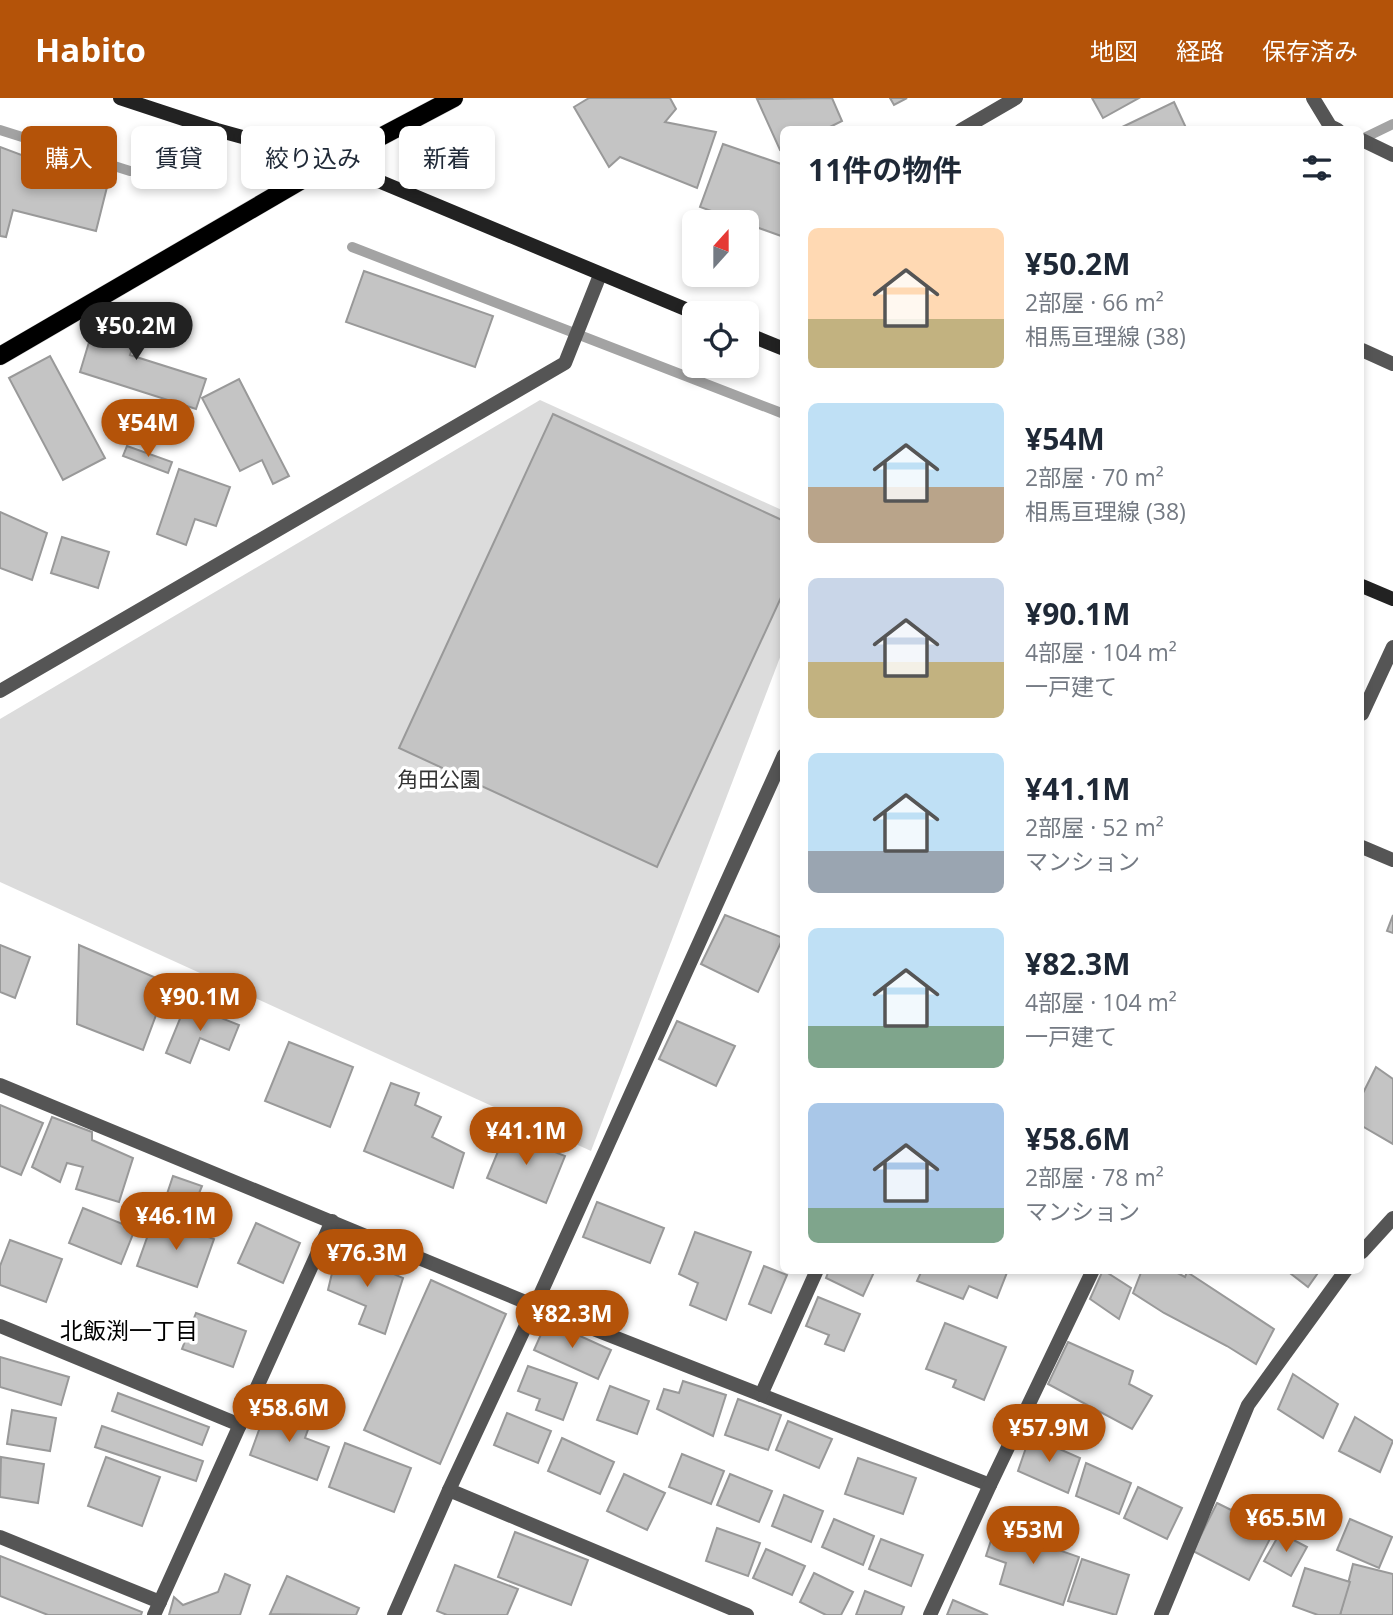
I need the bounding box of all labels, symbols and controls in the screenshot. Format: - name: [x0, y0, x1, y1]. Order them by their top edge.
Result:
- text: Habito: [35, 27, 146, 72]
- text: 地図: [1090, 34, 1138, 67]
- text: 経路: [1176, 34, 1224, 67]
- text: 保存済み: [1262, 34, 1358, 67]
- chip: 購入: [21, 126, 117, 189]
- chip: 賃貸: [131, 126, 227, 189]
- chip: 絞り込み: [241, 126, 385, 189]
- chip: 新着: [399, 126, 495, 189]
- text: 11件の物件: [808, 149, 962, 190]
- icon: filters: [1298, 149, 1336, 187]
- north arrow: [682, 210, 760, 287]
- map controls: [682, 210, 759, 378]
- text: ¥50.2M: [1025, 243, 1130, 284]
- icon: home: [864, 256, 948, 340]
- text: 2部屋 · 66 m²: [1025, 286, 1164, 318]
- button: locate: [682, 301, 759, 378]
- pin: ¥50.2M: [79, 302, 193, 362]
- text: ¥50.2M: [96, 309, 176, 341]
- text: 相馬亘理線 (38): [1025, 320, 1186, 352]
- pin: ¥54M: [107, 400, 189, 459]
- text: ¥54M: [117, 406, 179, 438]
- text: ¥54M: [1025, 418, 1105, 459]
- icon: home: [864, 431, 948, 515]
- text: 2部屋 · 70 m²: [1025, 461, 1164, 493]
- text: 相馬亘理線 (38): [1025, 495, 1186, 527]
- text: ¥90.1M: [1025, 593, 1130, 634]
- icon: home: [864, 606, 948, 690]
- text: 4部屋 · 104 m²: [1025, 636, 1177, 668]
- text: 一戸建て: [1025, 670, 1117, 702]
- park label: 角田公園: [397, 765, 481, 793]
- text: ¥41.1M: [1025, 768, 1130, 809]
- icon: home: [864, 781, 948, 865]
- text: 2部屋 · 52 m²: [1025, 811, 1164, 843]
- text: マンション: [1025, 845, 1140, 877]
- text: ¥82.3M: [1025, 943, 1130, 984]
- icon: home: [864, 956, 948, 1040]
- pin: ¥90.1M: [143, 974, 257, 1033]
- text: ¥90.1M: [160, 980, 240, 1012]
- text: 4部屋 · 104 m²: [1025, 986, 1177, 1018]
- text: 一戸建て: [1025, 1020, 1117, 1052]
- pin: ¥41.1M: [469, 1108, 583, 1167]
- text: ¥41.1M: [486, 1114, 566, 1146]
- text: ¥58.6M: [1025, 1118, 1130, 1159]
- icon: home: [864, 1131, 948, 1215]
- text: 2部屋 · 78 m²: [1025, 1161, 1164, 1193]
- pin: ¥46.1M: [119, 1192, 233, 1252]
- text: マンション: [1025, 1195, 1140, 1227]
- text: ¥46.1M: [136, 1199, 216, 1231]
- pin: ¥76.3M: [310, 1230, 424, 1289]
- text: ¥76.3M: [327, 1236, 407, 1268]
- pin: ¥82.3M: [515, 1290, 629, 1350]
- text: ¥82.3M: [532, 1297, 612, 1329]
- district label: 北飯渕一丁目: [60, 1314, 198, 1346]
- pin: ¥58.6M: [232, 1384, 346, 1444]
- text: ¥58.6M: [249, 1391, 329, 1423]
- pin: ¥57.9M: [992, 1404, 1106, 1464]
- text: ¥57.9M: [1009, 1411, 1089, 1443]
- pin: ¥65.5M: [1229, 1494, 1343, 1554]
- text: ¥65.5M: [1246, 1501, 1326, 1533]
- pin: ¥53M: [992, 1506, 1074, 1566]
- text: ¥53M: [1002, 1513, 1064, 1545]

